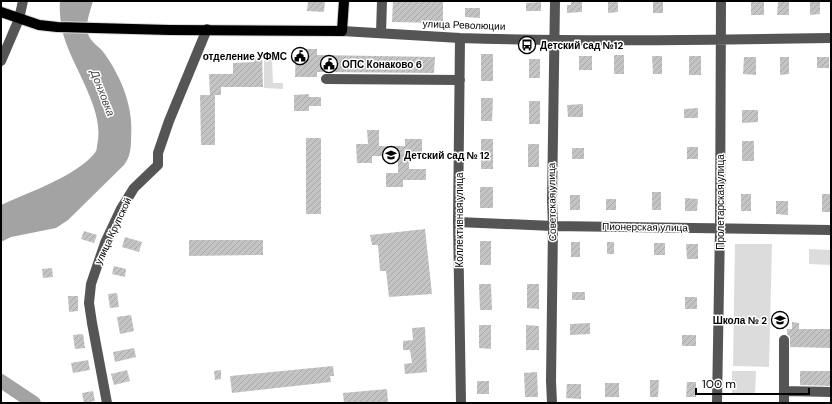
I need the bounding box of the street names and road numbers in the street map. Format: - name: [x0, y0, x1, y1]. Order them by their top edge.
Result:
- street label: улица Революции: [422, 17, 506, 33]
- street label: Пролетарская улица: [714, 154, 727, 250]
- street label: Советская улица: [545, 162, 559, 241]
- street label: Коллективная улица: [453, 172, 466, 268]
- street label: улица Крупской: [92, 195, 134, 267]
- street label: Пионерская улица: [602, 220, 688, 234]

